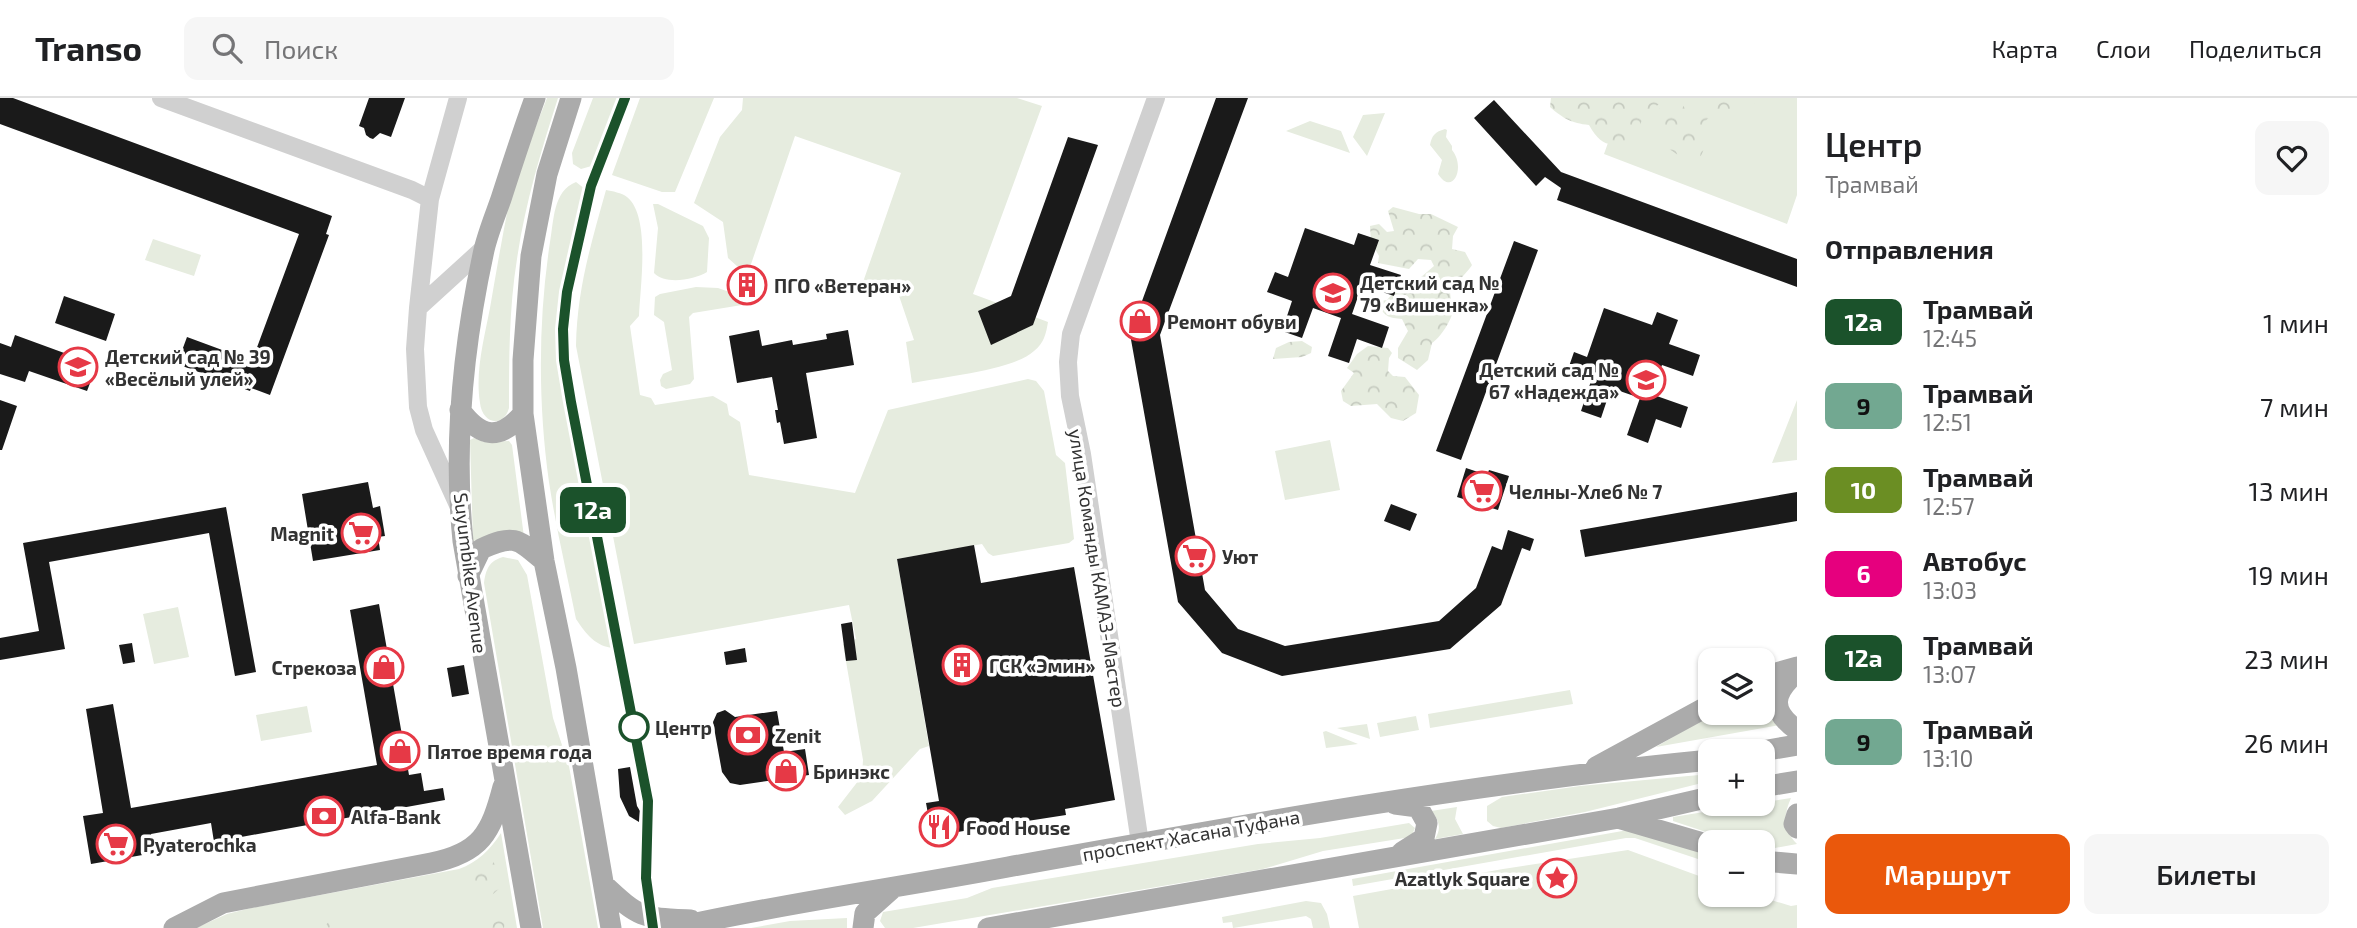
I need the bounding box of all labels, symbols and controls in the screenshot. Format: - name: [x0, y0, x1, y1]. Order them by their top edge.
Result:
- search box: [184, 17, 674, 80]
- text: Transo: [35, 28, 142, 68]
- icon: search: [208, 29, 246, 67]
- text: Поиск: [264, 33, 338, 64]
- text: Карта: [1991, 34, 2058, 63]
- text: Слои: [2096, 34, 2151, 63]
- text: Поделиться: [2189, 34, 2322, 63]
- button: heart: [2255, 121, 2329, 195]
- text: Центр: [1825, 124, 1922, 164]
- text: Трамвай: [1825, 170, 1919, 198]
- text: Отправления: [1825, 233, 1994, 264]
- building icon: ПГО «Ветеран»: [726, 264, 768, 306]
- place label: Детский сад № 79 «Вишенка»: [1360, 271, 1500, 316]
- school or university icon: Детский сад № 79 «Вишенка»: [1312, 272, 1354, 314]
- place label: ПГО «Ветеран»: [774, 274, 911, 297]
- text: Трамвай: [1923, 293, 2034, 324]
- shop icon: Ремонт обуви: [1119, 300, 1161, 342]
- text: 12а: [1844, 307, 1883, 336]
- text: 1 мин: [2263, 307, 2329, 338]
- place label: Ремонт обуви: [1167, 310, 1297, 333]
- text: 12:45: [1923, 324, 1977, 352]
- place label: Детский сад № 39 «Весёлый улей»: [105, 345, 271, 390]
- school or university icon: Детский сад № 39 «Весёлый улей»: [57, 346, 99, 388]
- place label: Детский сад № 67 «Надежда»: [1479, 358, 1619, 403]
- school or university icon: Детский сад № 67 «Надежда»: [1625, 359, 1667, 401]
- text: Трамвай: [1923, 377, 2034, 408]
- text: 9: [1856, 391, 1871, 420]
- text: 7 мин: [2260, 391, 2329, 422]
- text: 12:51: [1923, 408, 1972, 436]
- street label: улица Команды КАМАЗ-Мастер: [1064, 427, 1131, 709]
- text: Трамвай: [1923, 461, 2034, 492]
- supermarket icon: Челны-Хлеб № 7: [1461, 470, 1503, 512]
- text: 10: [1851, 475, 1876, 504]
- text: 13 мин: [2249, 475, 2329, 506]
- place label: Челны-Хлеб № 7: [1509, 480, 1662, 503]
- line badge: 12а: [553, 487, 633, 533]
- street label: Suyumbike Avenue: [450, 491, 492, 655]
- text: 12:57: [1923, 492, 1975, 520]
- text: 12а: [574, 495, 612, 524]
- supermarket icon: Magnit: [340, 512, 382, 554]
- place label: Magnit: [270, 522, 334, 545]
- supermarket icon: Уют: [1174, 535, 1216, 577]
- place label: Уют: [1222, 545, 1259, 568]
- text: Автобус: [1923, 545, 2026, 576]
- text: 6: [1856, 559, 1871, 588]
- text: 19 мин: [2248, 559, 2329, 590]
- text: 13:03: [1923, 576, 1977, 604]
- text: Трамвай: [1923, 629, 2034, 660]
- text: 12а: [1844, 643, 1883, 672]
- text: 23 мин: [2244, 643, 2329, 674]
- building icon: ГСК «Эмин»: [941, 644, 983, 686]
- shop icon: Стрекоза: [363, 646, 405, 688]
- map controls: [1698, 648, 1775, 907]
- button: layers: [1698, 648, 1775, 725]
- place label: ГСК «Эмин»: [989, 654, 1096, 677]
- place label: Стрекоза: [271, 656, 357, 679]
- text: 13:07: [1923, 660, 1976, 688]
- marker: Центр: [619, 712, 649, 742]
- text: Трамвай: [1923, 713, 2034, 744]
- bank icon: Zenit: [727, 714, 769, 756]
- place label: Центр: [655, 716, 712, 739]
- place label: Zenit: [775, 724, 822, 747]
- text: 9: [1856, 727, 1871, 756]
- text: 26 мин: [2244, 727, 2329, 758]
- shop icon: Пятое время года: [379, 730, 421, 772]
- button: +: [1698, 739, 1775, 816]
- place label: Пятое время года: [427, 740, 592, 763]
- text: 13:10: [1923, 744, 1973, 772]
- shop icon: Бринэкс: [765, 750, 807, 792]
- place label: Бринэкс: [813, 760, 890, 783]
- bank icon: Alfa-Bank: [303, 795, 345, 837]
- place label: Alfa-Bank: [351, 805, 441, 828]
- street label: проспект Хасана Туфана: [1081, 805, 1302, 866]
- restaurant icon: Food House: [918, 806, 960, 848]
- place label: Food House: [966, 816, 1071, 839]
- supermarket icon: Pyaterochka: [95, 823, 137, 865]
- button: −: [1698, 830, 1775, 907]
- place label: Pyaterochka: [143, 833, 256, 857]
- button: Маршрут: [1825, 834, 2070, 914]
- button: Билеты: [2084, 834, 2329, 914]
- place icon: Azatlyk Square: [1536, 857, 1578, 899]
- place label: Azatlyk Square: [1395, 867, 1530, 891]

